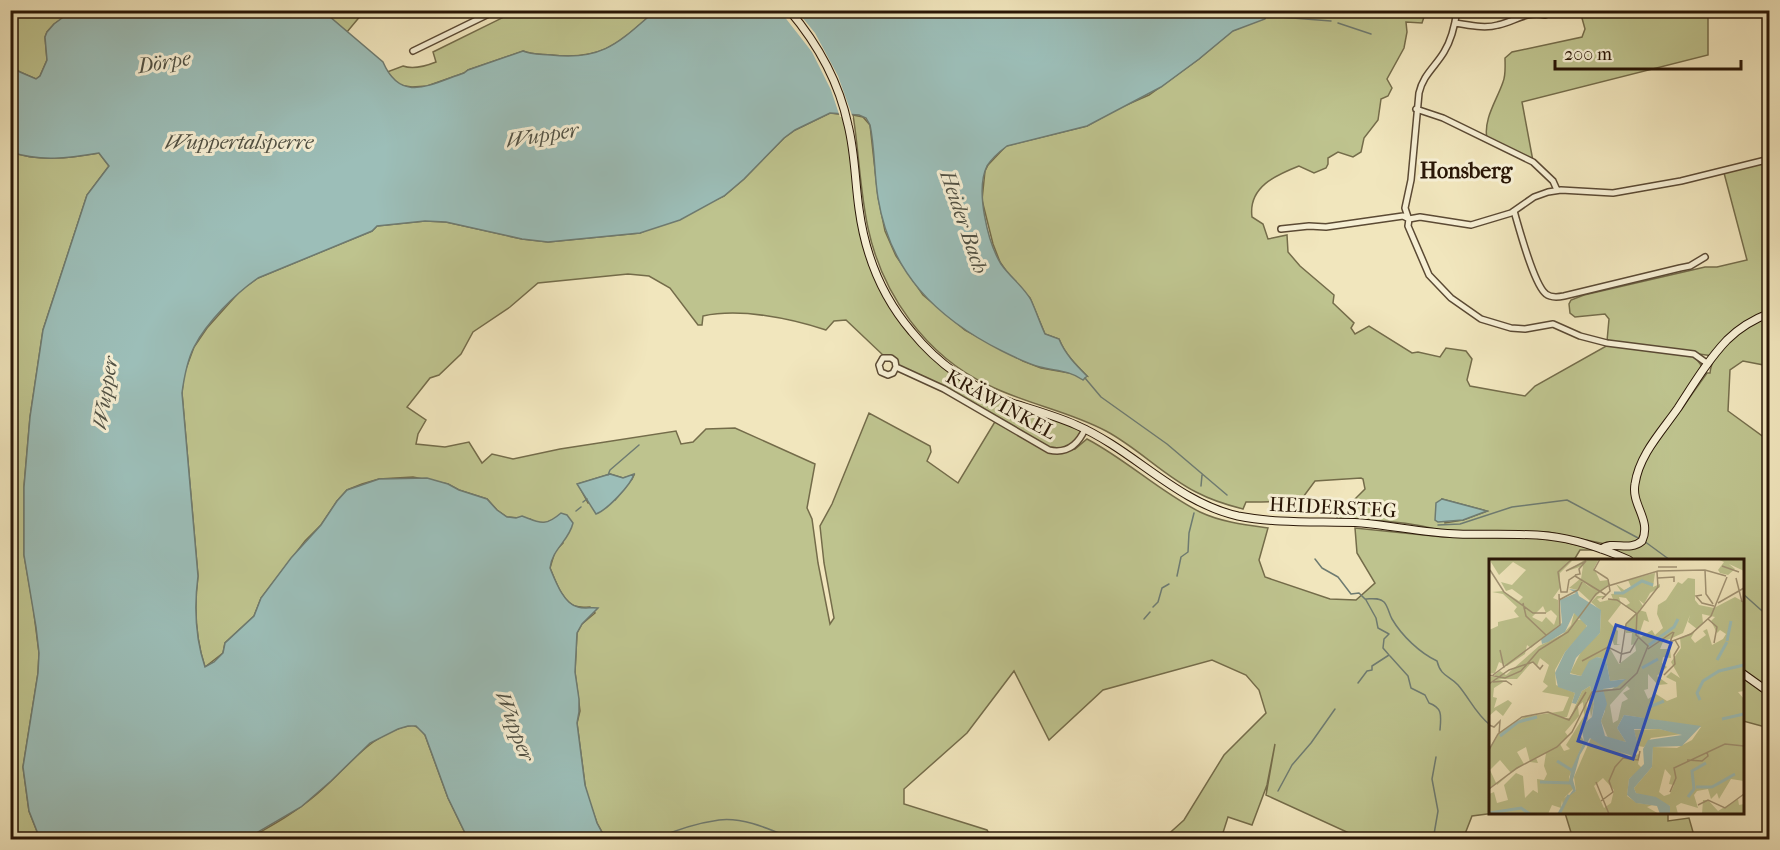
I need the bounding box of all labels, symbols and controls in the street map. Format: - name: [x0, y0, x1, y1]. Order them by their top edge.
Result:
- scale bar: [1555, 33, 1741, 71]
- text: 200 m: [1564, 44, 1612, 65]
- water label: Dörpe: [134, 46, 193, 78]
- water label: Wupper: [504, 117, 582, 153]
- water label: Wuppertalsperre: [165, 130, 314, 154]
- district label: Honsberg: [1420, 158, 1513, 184]
- water label: Heider Bach: [935, 166, 993, 277]
- water label: Wupper: [87, 353, 123, 431]
- street label: KRÄWINKEL: [942, 364, 1060, 444]
- street label: HEIDERSTEG: [1269, 493, 1397, 522]
- inset map: [1489, 559, 1744, 814]
- water label: Wupper: [491, 688, 540, 766]

